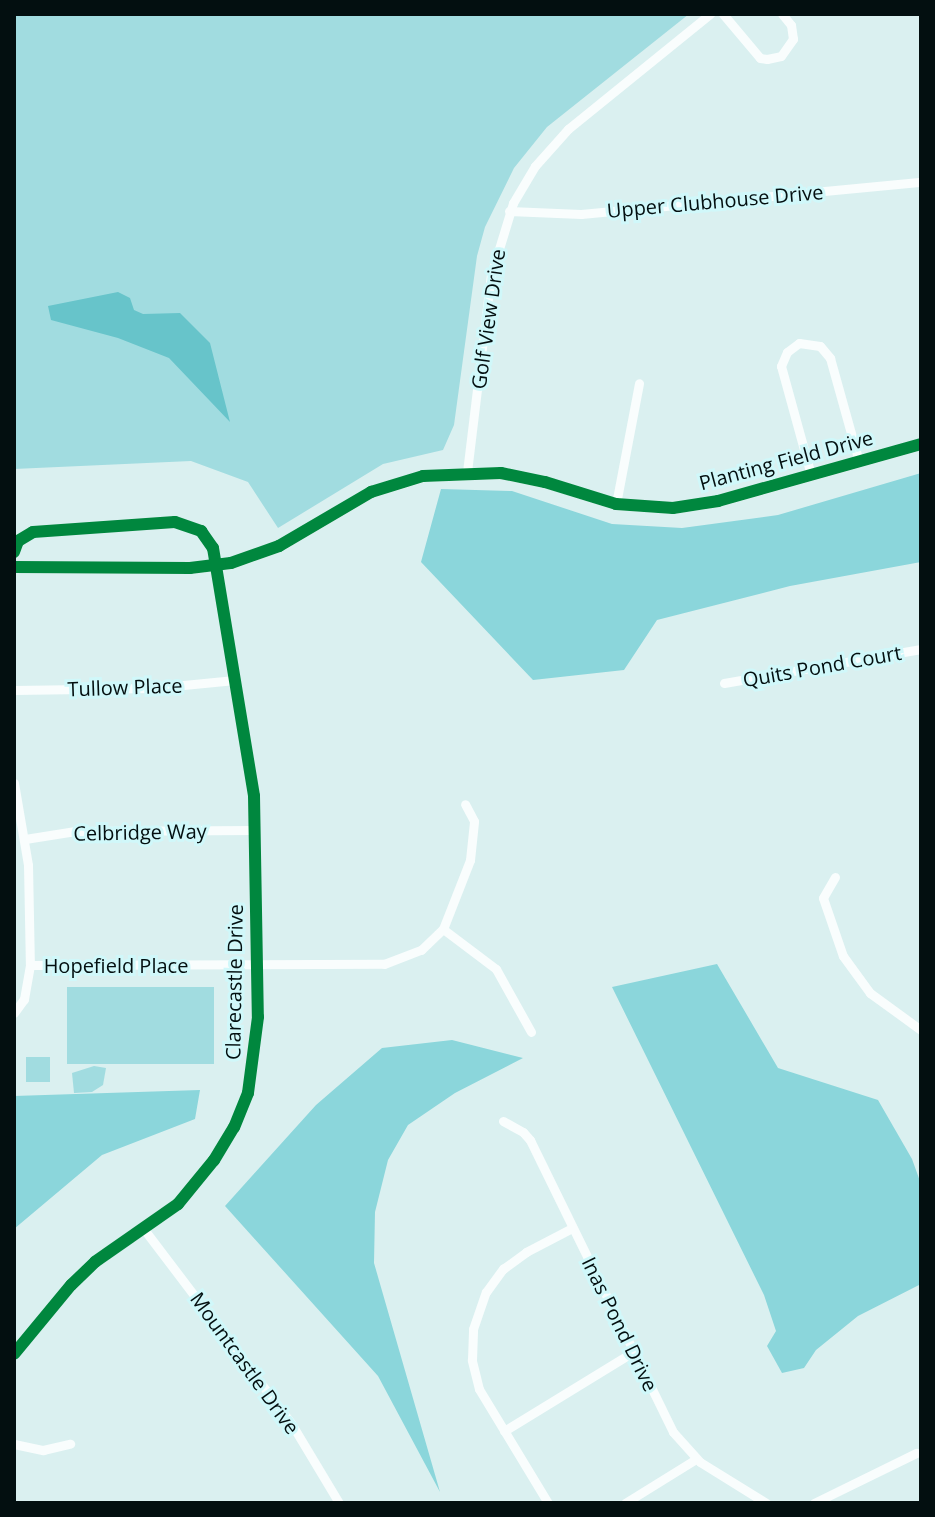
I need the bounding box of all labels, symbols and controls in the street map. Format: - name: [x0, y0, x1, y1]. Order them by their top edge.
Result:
- street label: Upper Clubhouse Drive: [606, 180, 824, 222]
- street label: Golf View Drive: [466, 247, 510, 391]
- street label: Planting Field Drive: [696, 425, 876, 495]
- street label: Quits Pond Court: [741, 640, 903, 692]
- street label: Tullow Place: [67, 673, 183, 701]
- street label: Celbridge Way: [73, 819, 207, 845]
- street label: Clarecastle Drive: [221, 904, 247, 1060]
- street label: Hopefield Place: [44, 953, 188, 977]
- street label: Inas Pond Drive: [577, 1253, 663, 1395]
- street label: Mountcastle Drive: [185, 1287, 305, 1439]

